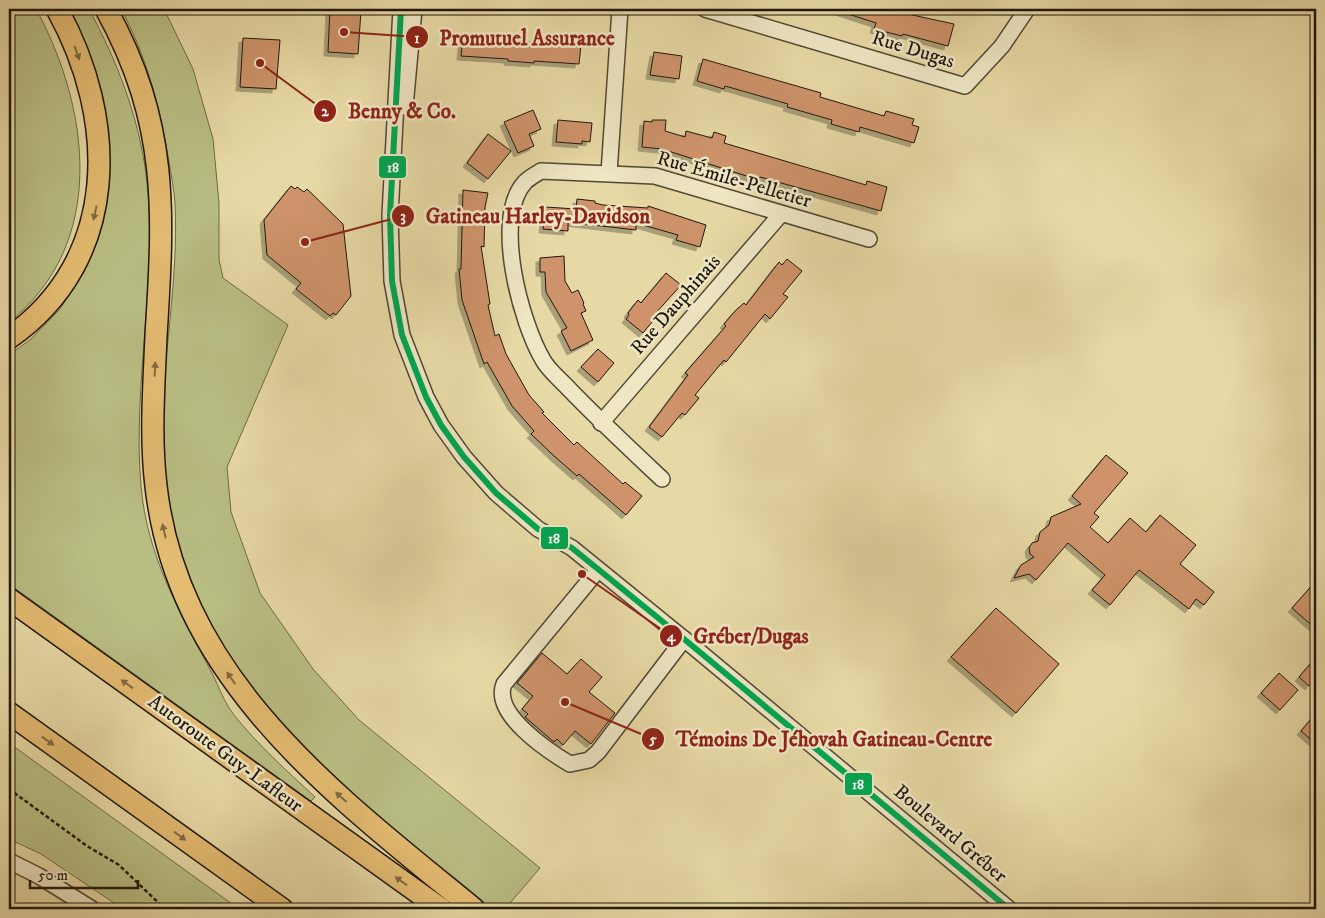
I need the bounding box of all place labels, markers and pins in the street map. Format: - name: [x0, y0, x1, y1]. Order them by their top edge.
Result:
- callout: Promutuel Assurance: [404, 19, 625, 55]
- callout: Benny & Co.: [313, 93, 466, 129]
- callout: Gatineau Harley-Davidson: [391, 198, 660, 234]
- callout: Gréber/Dugas: [659, 618, 819, 654]
- callout: Témoins De Jéhovah Gatineau-Centre: [640, 721, 1002, 757]

